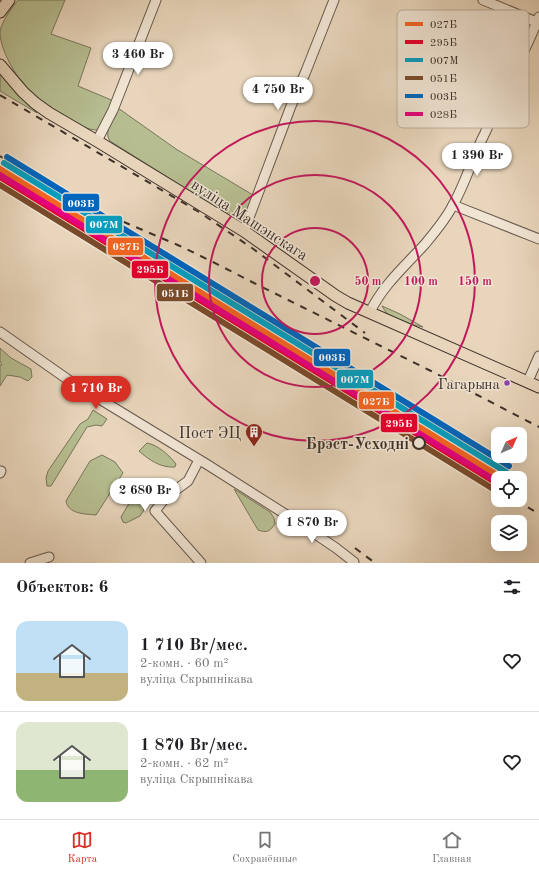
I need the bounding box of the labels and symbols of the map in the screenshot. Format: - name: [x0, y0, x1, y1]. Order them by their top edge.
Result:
- legend: [397, 10, 529, 128]
- text: 027Б: [430, 20, 457, 31]
- text: 295Б: [430, 38, 457, 49]
- pin: 3 460 Br: [97, 42, 179, 76]
- text: 007М: [430, 56, 458, 67]
- text: 051Б: [430, 74, 457, 85]
- pin: 4 750 Br: [237, 77, 319, 111]
- text: 003Б: [430, 92, 457, 103]
- text: 028Б: [430, 110, 457, 121]
- pin: 1 390 Br: [436, 143, 518, 177]
- street label: вуліца Машэнскага: [188, 177, 310, 264]
- line badge: 003Б: [62, 193, 100, 212]
- text: 003Б: [68, 199, 95, 210]
- line badge: 007М: [85, 215, 123, 234]
- text: 007М: [90, 220, 119, 231]
- line badge: 027Б: [107, 237, 144, 256]
- text: 027Б: [113, 242, 140, 253]
- line badge: 295Б: [131, 260, 169, 279]
- text: 295Б: [137, 265, 164, 276]
- centre of rings: [308, 274, 322, 288]
- text: 50 m: [355, 275, 382, 288]
- text: 150 m: [458, 275, 492, 288]
- text: 100 m: [404, 276, 438, 288]
- line badge: 051Б: [156, 283, 194, 302]
- text: 051Б: [162, 289, 189, 300]
- line badge: 003Б: [313, 348, 351, 367]
- text: 003Б: [319, 353, 346, 364]
- line badge: 007М: [336, 369, 374, 389]
- text: 007М: [341, 375, 370, 386]
- pin: 1 710 Br: [55, 376, 137, 410]
- place label: Гагарына: [438, 378, 501, 393]
- marker: Гагарына: [502, 378, 512, 388]
- line badge: 027Б: [358, 391, 395, 410]
- text: 027Б: [363, 397, 390, 408]
- line badge: 295Б: [380, 413, 418, 433]
- text: 295Б: [386, 419, 413, 430]
- building icon: Пост ЭЦ: [244, 422, 264, 447]
- place label: Пост ЭЦ: [178, 426, 241, 442]
- north arrow: [491, 427, 527, 463]
- marker: Брэст-Усходні: [412, 436, 426, 450]
- place label: Брэст-Усходні: [305, 437, 409, 453]
- pin: 2 680 Br: [104, 478, 186, 512]
- pin: 1 870 Br: [271, 510, 353, 544]

